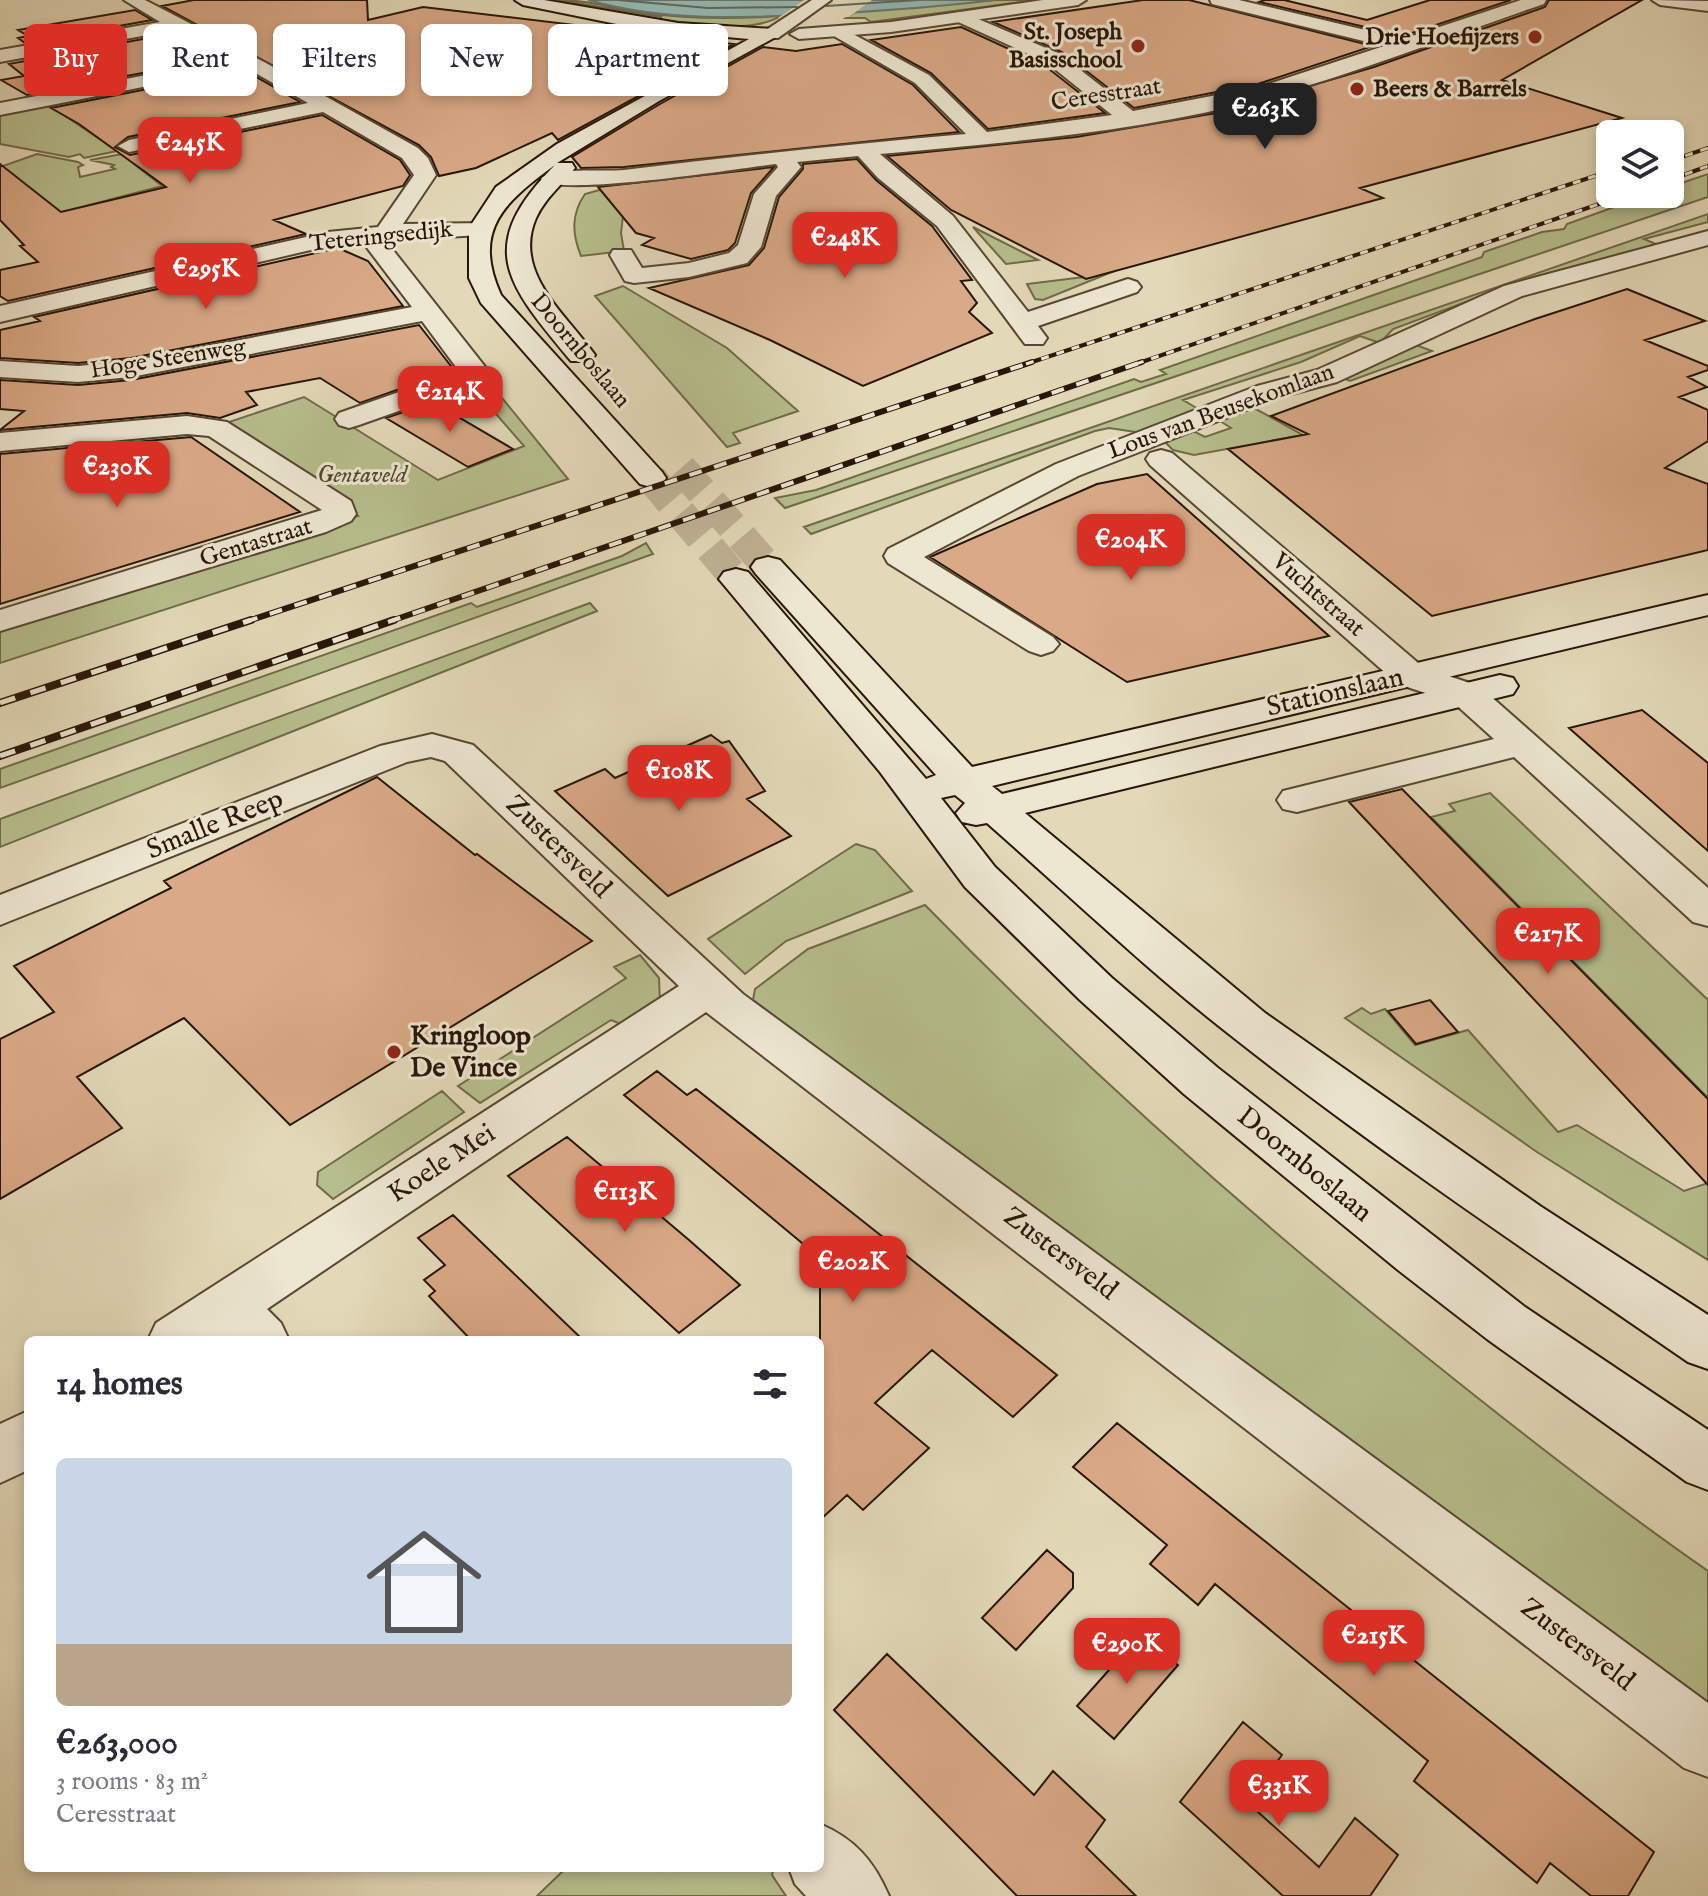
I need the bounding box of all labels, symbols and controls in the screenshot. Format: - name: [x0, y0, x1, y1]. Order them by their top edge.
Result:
- place label: St. Joseph Basisschool: [1009, 17, 1122, 76]
- place label: Drie Hoefijzers: [1365, 22, 1520, 53]
- chip: Buy: [24, 24, 127, 96]
- chip: Rent: [143, 24, 257, 96]
- chip: Filters: [273, 24, 405, 96]
- chip: New: [421, 24, 532, 96]
- chip: Apartment: [548, 24, 728, 96]
- marker: Drie Hoefijzers: [1526, 28, 1544, 46]
- marker: St. Joseph Basisschool: [1129, 37, 1147, 55]
- street label: Ceresstraat: [1049, 71, 1163, 119]
- place label: Beers & Barrels: [1373, 74, 1527, 105]
- marker: Beers & Barrels: [1348, 80, 1366, 98]
- pin: €263K: [1209, 83, 1321, 151]
- text: €263K: [1232, 92, 1298, 125]
- pin: €245K: [134, 117, 246, 185]
- map controls: [1596, 120, 1684, 208]
- button: layers: [1596, 120, 1684, 208]
- text: €245K: [156, 126, 224, 159]
- pin: €248K: [789, 212, 901, 280]
- street label: Teteringsedijk: [308, 214, 454, 260]
- text: €248K: [810, 221, 880, 254]
- pin: €295K: [150, 243, 262, 311]
- text: €295K: [172, 252, 240, 285]
- street label: Doornboslaan: [523, 287, 637, 415]
- street label: Hoge Steenweg: [88, 331, 249, 387]
- street label: Lous van Beusekomlaan: [1104, 357, 1338, 467]
- pin: €214K: [394, 366, 506, 434]
- text: €214K: [416, 375, 484, 408]
- pin: €230K: [61, 441, 173, 509]
- text: €230K: [83, 450, 151, 483]
- park label: Gentaveld: [317, 460, 409, 491]
- street label: Gentastraat: [196, 511, 316, 575]
- pin: €204K: [1075, 514, 1187, 582]
- text: €204K: [1095, 523, 1167, 556]
- street label: Vuchtstraat: [1264, 545, 1371, 644]
- street label: Stationslaan: [1263, 660, 1407, 726]
- pin: €108K: [623, 745, 735, 813]
- text: €108K: [646, 754, 712, 787]
- street label: Smalle Reep: [142, 782, 288, 868]
- street label: Zustersveld: [498, 788, 618, 906]
- pin: €217K: [1492, 908, 1604, 976]
- text: €217K: [1514, 917, 1582, 950]
- place label: Kringloop De Vince: [410, 1019, 531, 1086]
- marker: Kringloop De Vince: [385, 1043, 403, 1061]
- street label: Doornboslaan: [1229, 1100, 1379, 1230]
- street label: Koele Mei: [382, 1116, 502, 1212]
- pin: €113K: [569, 1166, 681, 1234]
- text: €113K: [593, 1175, 657, 1208]
- street label: Zustersveld: [996, 1200, 1124, 1308]
- pin: €202K: [797, 1236, 909, 1304]
- text: €202K: [817, 1245, 889, 1278]
- icon: filters: [748, 1362, 792, 1406]
- text: 14 homes: [56, 1363, 183, 1406]
- icon: home: [352, 1510, 496, 1654]
- street label: Zustersveld: [1513, 1591, 1641, 1699]
- pin: €215K: [1318, 1610, 1430, 1678]
- pin: €290K: [1071, 1618, 1183, 1686]
- text: €215K: [1341, 1619, 1407, 1652]
- text: €290K: [1092, 1627, 1162, 1660]
- text: €263,000: [56, 1722, 178, 1765]
- pin: €331K: [1223, 1760, 1335, 1828]
- text: 3 rooms · 83 m²: [56, 1765, 208, 1798]
- text: €331K: [1247, 1769, 1311, 1802]
- text: Ceresstraat: [56, 1798, 176, 1831]

